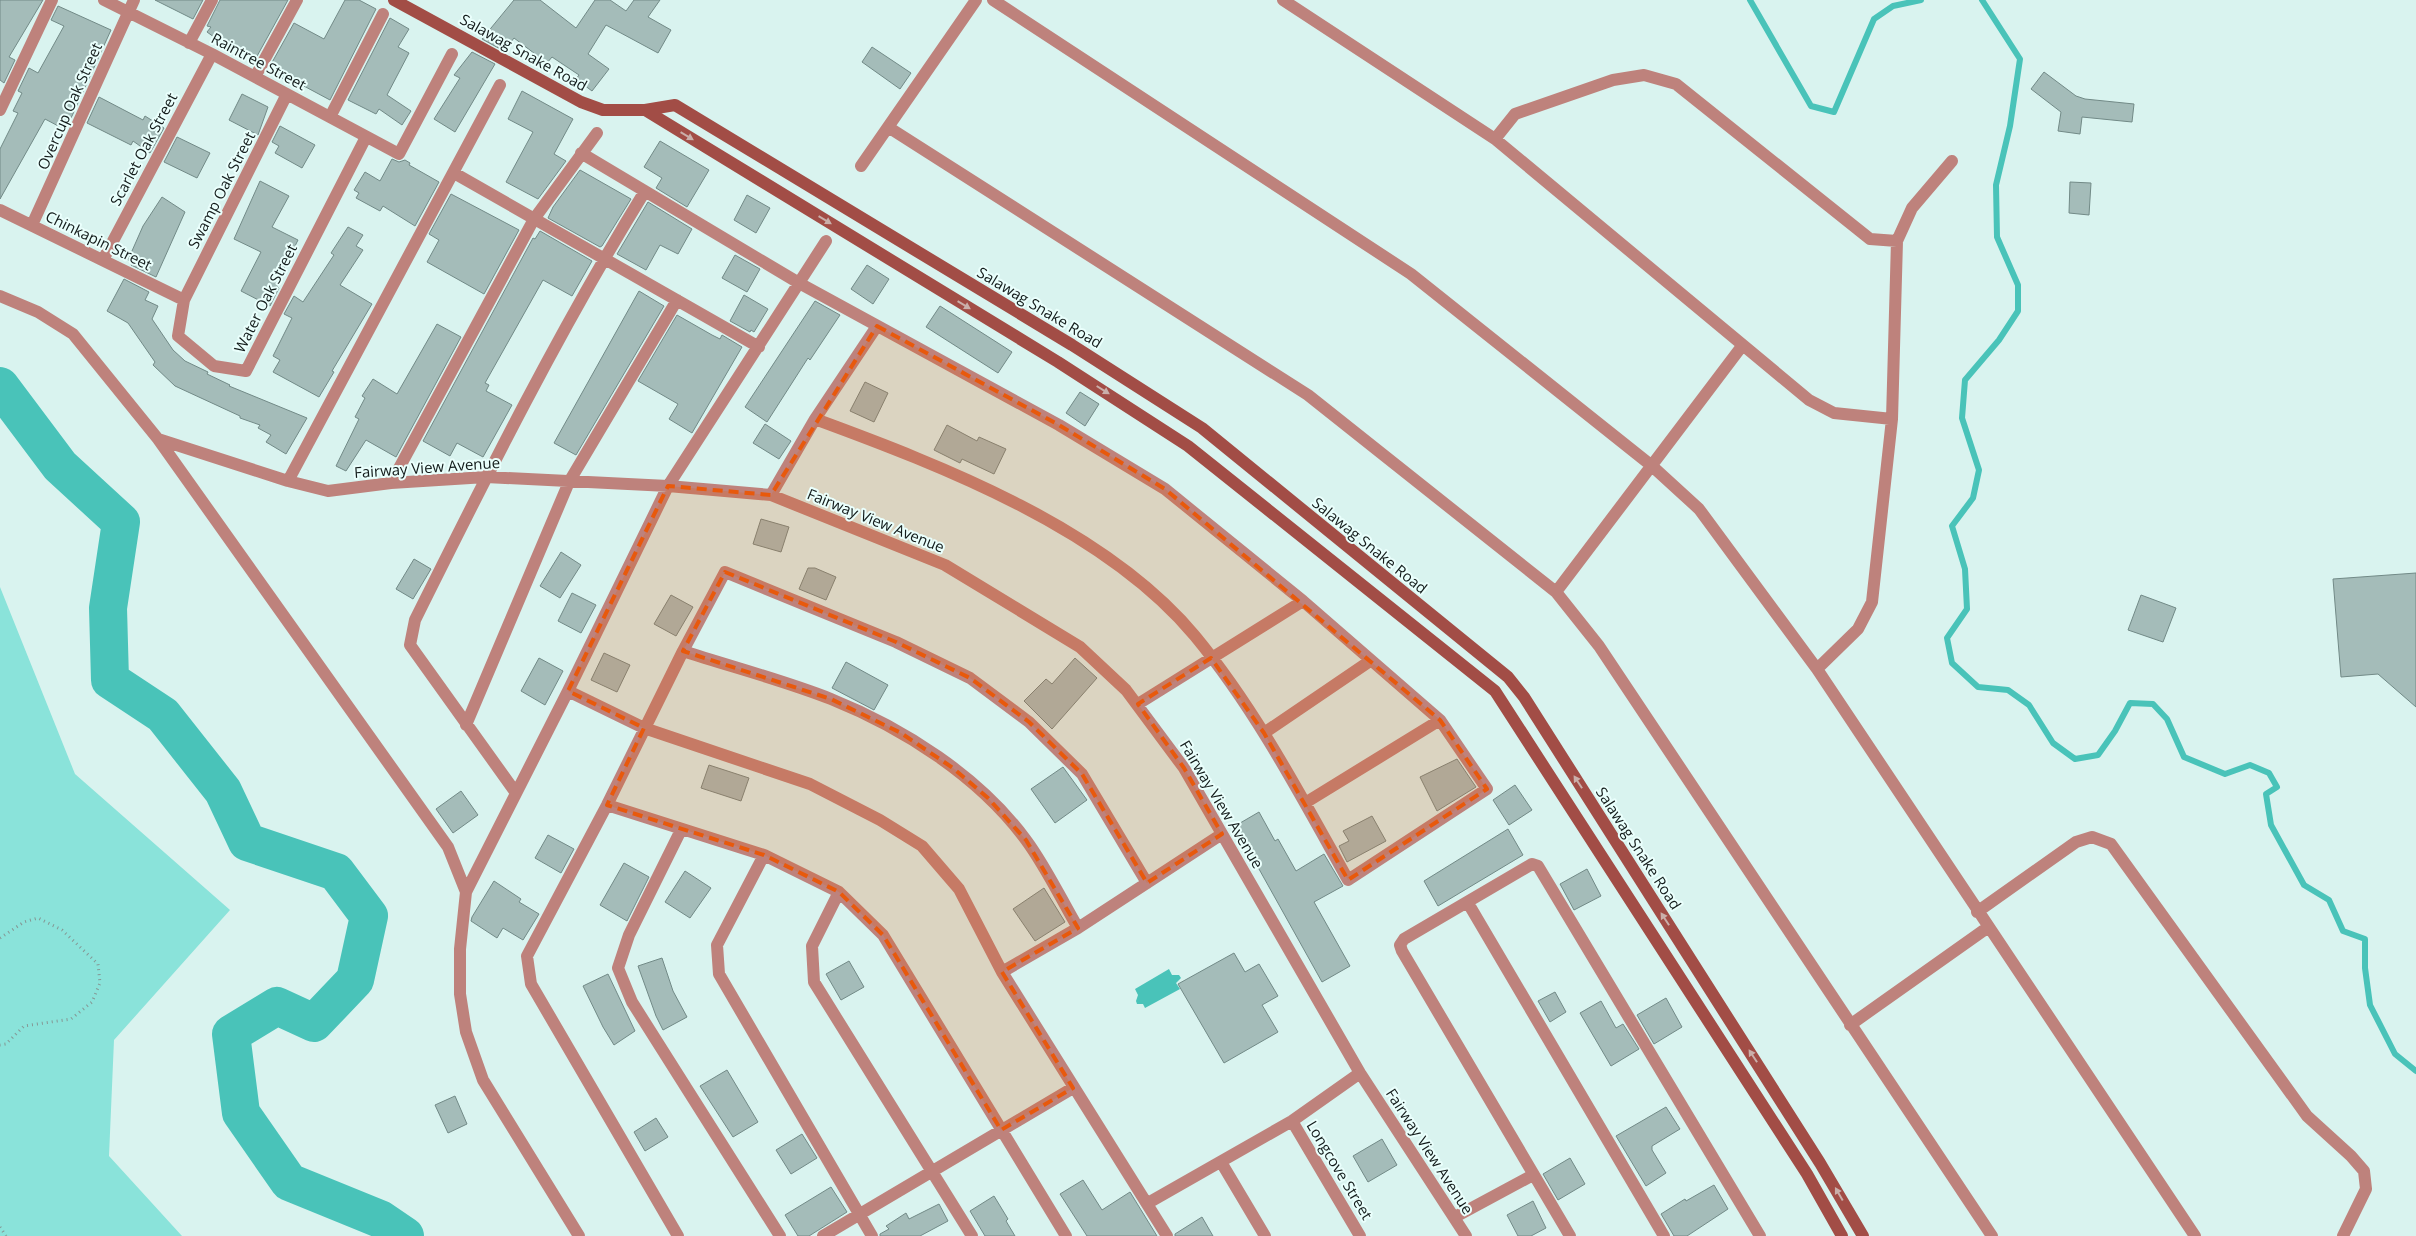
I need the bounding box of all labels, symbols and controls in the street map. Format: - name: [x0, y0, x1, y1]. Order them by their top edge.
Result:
- street label: Salawag Snake Road: [457, 9, 591, 95]
- street label: Raintree Street: [208, 28, 310, 94]
- street label: Overcup Oak Street: [32, 39, 106, 173]
- street label: Scarlet Oak Street: [105, 89, 181, 209]
- street label: Swamp Oak Street: [183, 128, 259, 252]
- one-way arrow: [680, 131, 693, 140]
- street label: Chinkapin Street: [43, 206, 155, 274]
- one-way arrow: [819, 216, 832, 225]
- street label: Water Oak Street: [229, 240, 301, 356]
- street label: Salawag Snake Road: [974, 262, 1106, 352]
- one-way arrow: [958, 300, 971, 310]
- one-way arrow: [1096, 385, 1109, 395]
- street label: Fairway View Avenue: [353, 452, 501, 482]
- street label: Fairway View Avenue: [804, 483, 948, 557]
- street label: Salawag Snake Road: [1308, 492, 1432, 598]
- street label: Fairway View Avenue: [1176, 736, 1268, 872]
- one-way arrow: [1573, 775, 1583, 789]
- street label: Salawag Snake Road: [1592, 783, 1686, 913]
- one-way arrow: [1661, 913, 1670, 926]
- one-way arrow: [1748, 1050, 1757, 1063]
- street label: Fairway View Avenue: [1382, 1084, 1478, 1218]
- street label: Longcove Street: [1303, 1117, 1377, 1223]
- one-way arrow: [1834, 1187, 1843, 1200]

